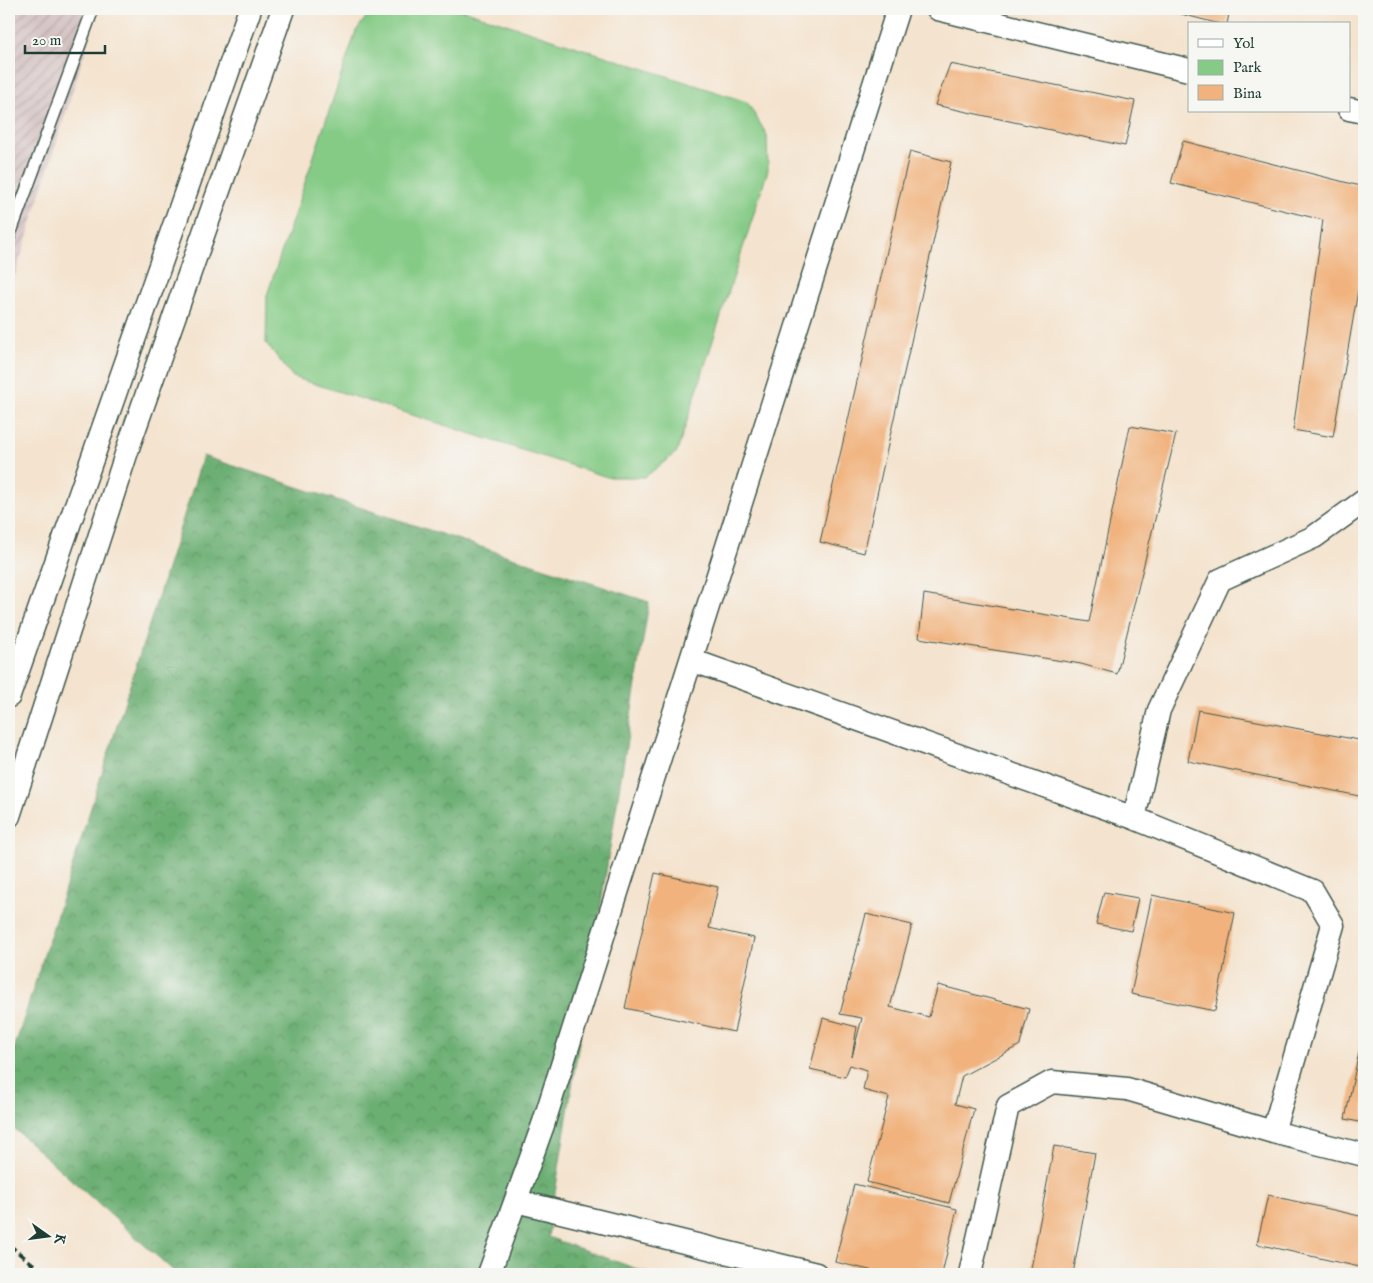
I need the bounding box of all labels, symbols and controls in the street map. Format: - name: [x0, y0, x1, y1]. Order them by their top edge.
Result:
- scale bar: [25, 22, 105, 54]
- legend: [1188, 22, 1350, 112]
- text: 20 m: [32, 31, 62, 50]
- text: Yol: [1233, 34, 1255, 53]
- text: Park: [1233, 58, 1263, 77]
- text: Bina: [1233, 84, 1262, 103]
- north arrow: [22, 1210, 72, 1260]
- text: K: [49, 1232, 70, 1247]

